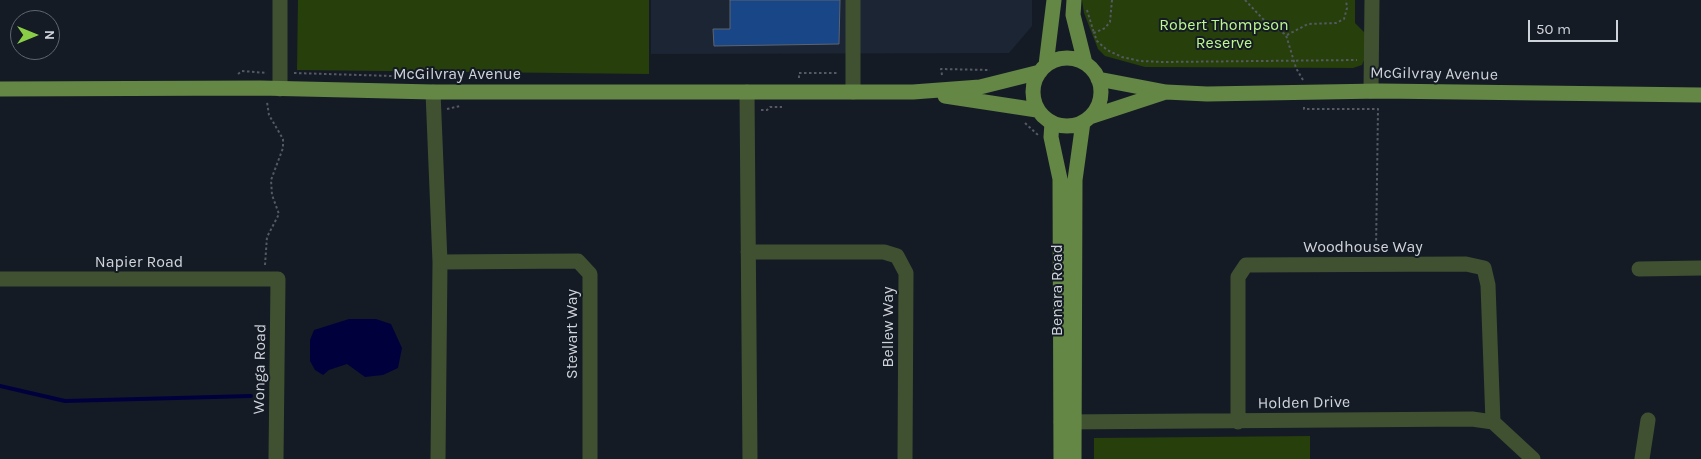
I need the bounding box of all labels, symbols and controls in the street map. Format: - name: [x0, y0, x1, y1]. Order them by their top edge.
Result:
- north arrow: [10, 10, 60, 60]
- scale bar: [1531, 10, 1621, 42]
- park label: Robert Thompson Reserve: [1159, 15, 1289, 53]
- text: 50 m: [1536, 20, 1571, 38]
- text: N: [41, 30, 58, 40]
- street label: McGilvray Avenue: [1370, 63, 1498, 85]
- street label: McGilvray Avenue: [393, 64, 521, 84]
- street label: Woodhouse Way: [1303, 237, 1423, 257]
- street label: Benara Road: [1047, 244, 1067, 336]
- street label: Napier Road: [95, 252, 183, 272]
- street label: Bellew Way: [878, 287, 898, 367]
- street label: Stewart Way: [562, 289, 582, 379]
- street label: Wonga Road: [250, 324, 270, 414]
- street label: Holden Drive: [1258, 393, 1350, 413]

